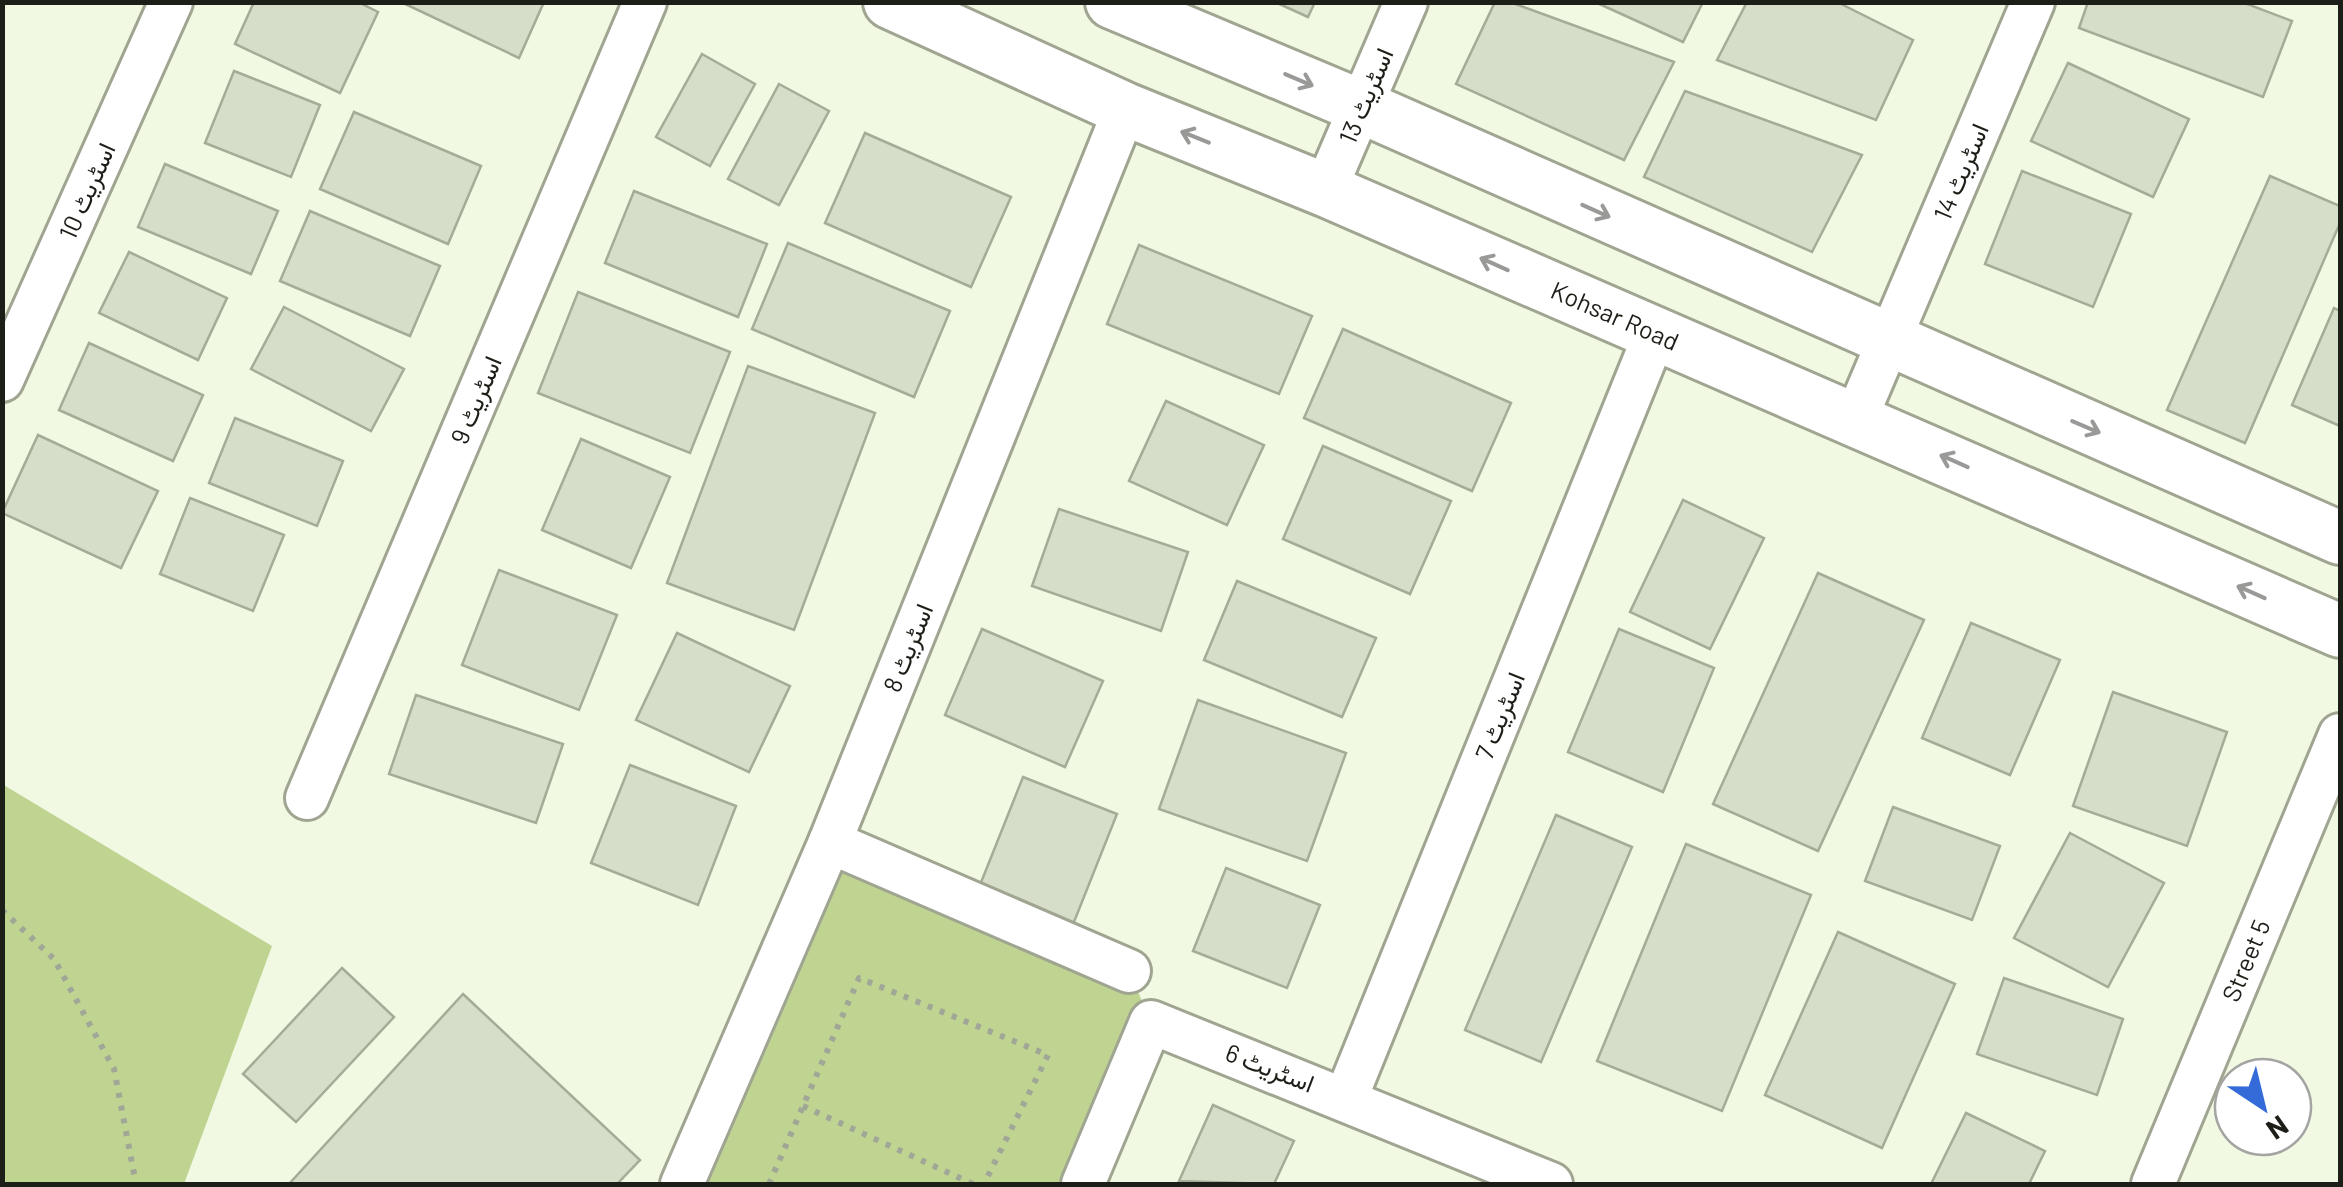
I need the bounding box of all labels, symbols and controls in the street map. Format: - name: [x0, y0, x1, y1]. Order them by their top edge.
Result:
- street label: اسٹریٹ 13: [1331, 43, 1401, 149]
- one-way arrow: [1283, 73, 1314, 91]
- street label: اسٹریٹ 14: [1926, 119, 1996, 225]
- one-way arrow: [1180, 127, 1211, 145]
- street label: اسٹریٹ 10: [52, 138, 122, 244]
- one-way arrow: [1580, 203, 1611, 221]
- one-way arrow: [1479, 254, 1510, 272]
- street label: Kohsar Road: [1547, 274, 1684, 356]
- street label: اسٹریٹ 9: [443, 351, 509, 449]
- one-way arrow: [2070, 419, 2101, 437]
- one-way arrow: [1939, 451, 1970, 469]
- one-way arrow: [2236, 582, 2267, 600]
- street label: اسٹریٹ 8: [876, 599, 940, 697]
- street label: اسٹریٹ 7: [1468, 668, 1532, 764]
- street label: Street 5: [2215, 915, 2276, 1006]
- street label: اسٹریٹ 6: [1221, 1036, 1319, 1100]
- north arrow: [2213, 1057, 2313, 1157]
- text: N: [2261, 1109, 2295, 1148]

